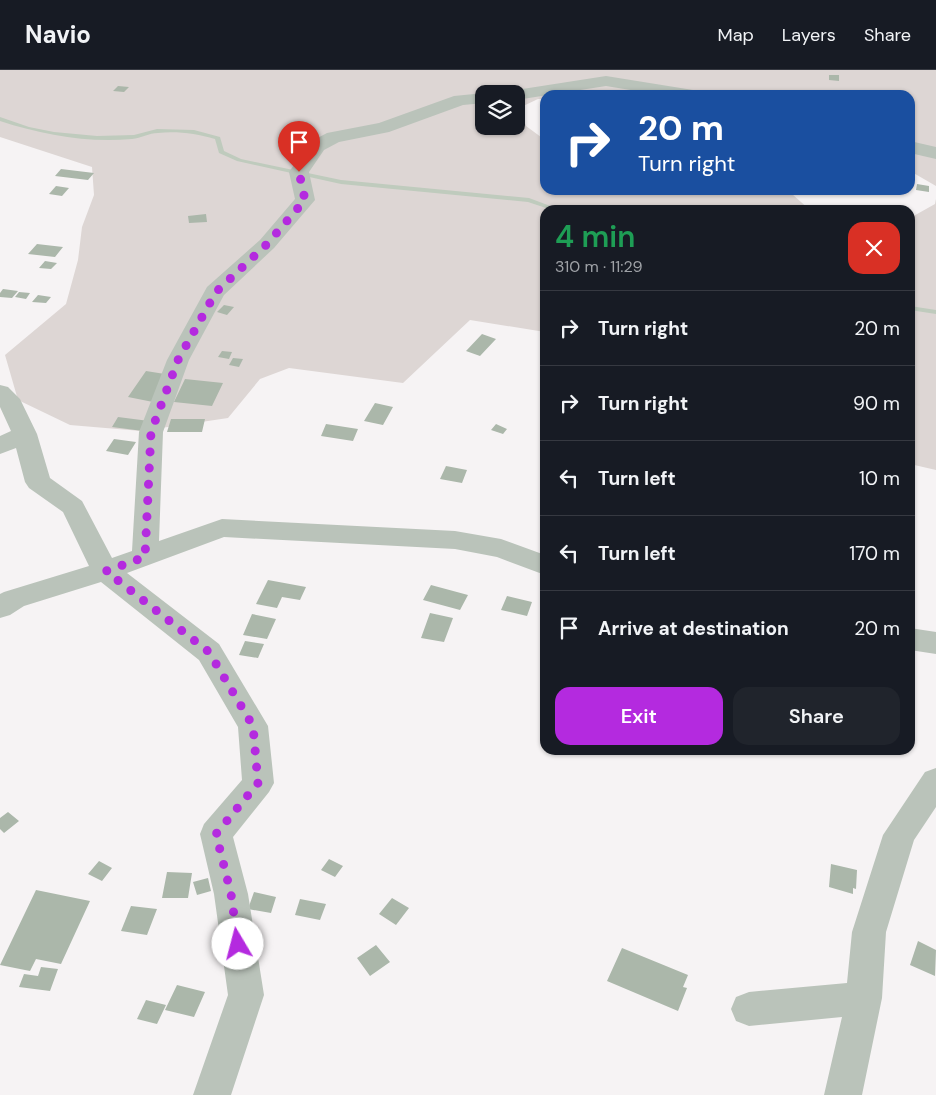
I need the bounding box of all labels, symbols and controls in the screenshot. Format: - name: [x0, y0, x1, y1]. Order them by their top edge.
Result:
- text: Navio: [25, 19, 91, 50]
- text: Map: [718, 23, 754, 47]
- text: Layers: [782, 23, 836, 47]
- text: Share: [864, 23, 911, 47]
- map controls: [475, 85, 525, 135]
- button: layers: [475, 85, 525, 135]
- text: 20 m: [638, 105, 724, 151]
- icon: right: [555, 110, 620, 175]
- pin: [278, 121, 320, 172]
- icon: arrive: [285, 128, 313, 156]
- text: Turn right: [638, 149, 735, 178]
- text: 4 min: [555, 217, 635, 256]
- button: close: [848, 222, 900, 274]
- text: 310 m · 11:29: [555, 256, 643, 277]
- icon: right: [555, 314, 583, 342]
- text: Turn right: [598, 316, 688, 341]
- text: 20 m: [854, 316, 900, 341]
- icon: right: [555, 389, 583, 417]
- text: Turn right: [598, 391, 688, 416]
- text: 90 m: [853, 391, 900, 416]
- icon: left: [555, 464, 583, 492]
- text: Turn left: [598, 466, 676, 491]
- text: 10 m: [859, 466, 900, 491]
- icon: left: [555, 539, 583, 567]
- text: Turn left: [598, 541, 676, 566]
- text: 170 m: [849, 541, 900, 566]
- icon: arrive: [555, 614, 583, 642]
- text: Arrive at destination: [598, 616, 789, 641]
- text: 20 m: [854, 616, 900, 641]
- button: Exit: [555, 687, 723, 745]
- button: Share: [733, 687, 900, 745]
- position arrow: [211, 917, 263, 969]

